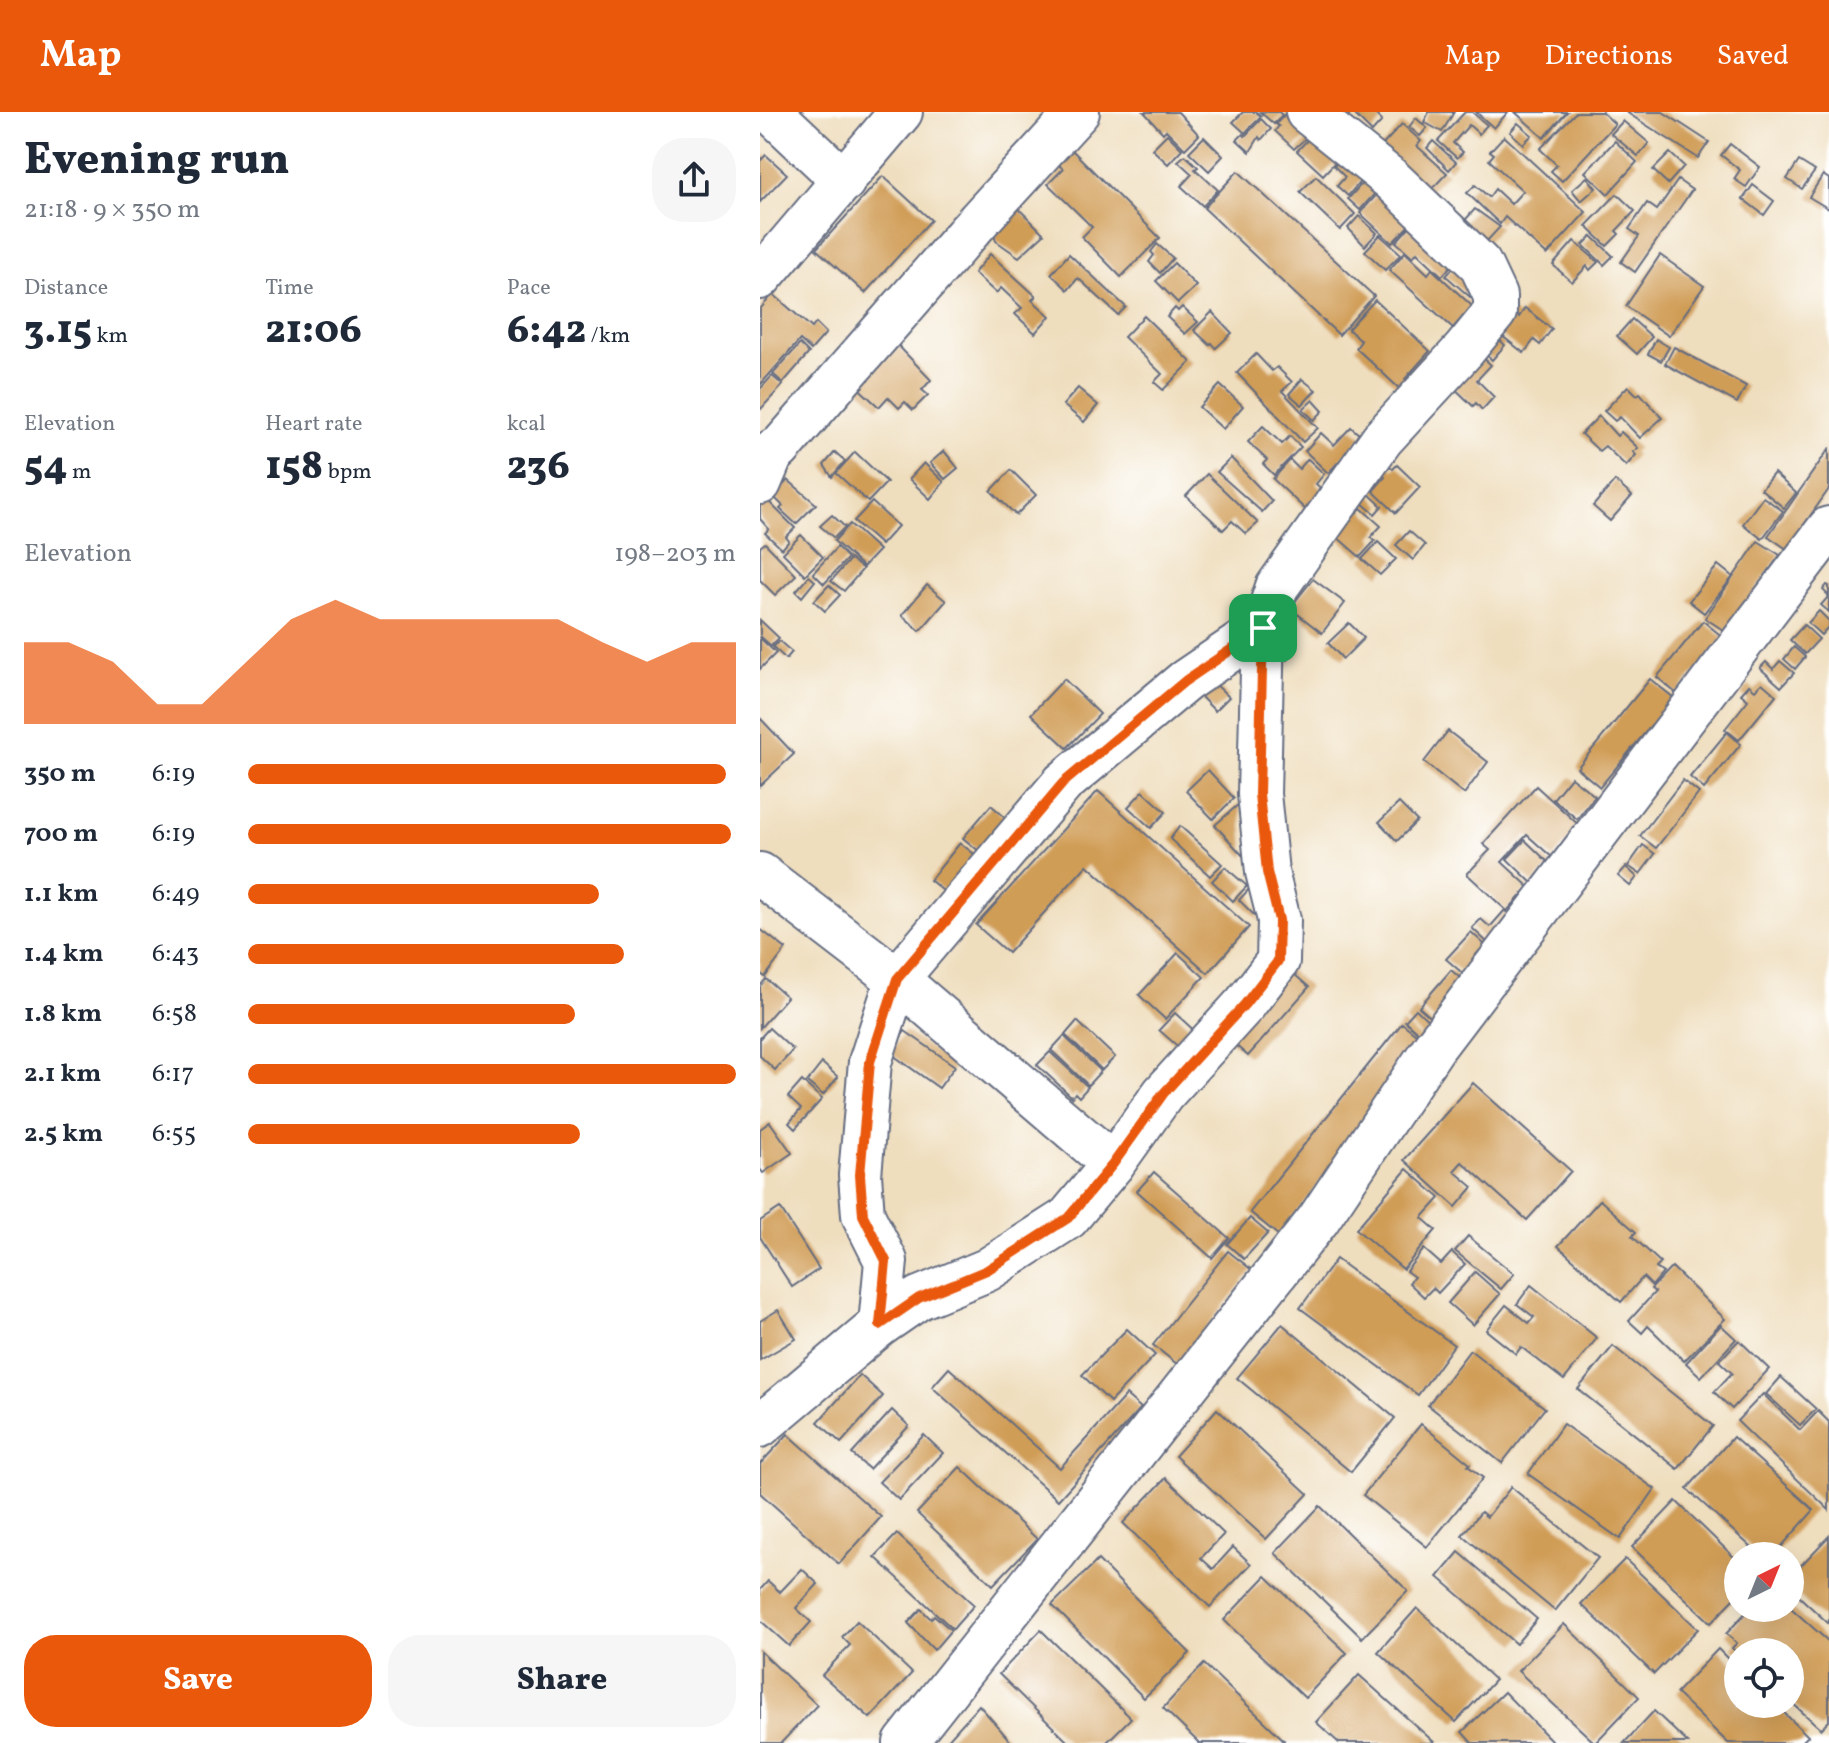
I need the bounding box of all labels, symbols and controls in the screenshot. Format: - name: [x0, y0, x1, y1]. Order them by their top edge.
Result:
- text: Map: [40, 30, 121, 83]
- text: Map: [1445, 37, 1501, 76]
- text: Directions: [1545, 37, 1673, 76]
- text: Saved: [1717, 37, 1789, 76]
- text: Evening run: [24, 131, 290, 192]
- button: share: [652, 138, 736, 222]
- text: 21:18 · 9 × 350 m: [24, 192, 200, 228]
- text: Distance: [24, 273, 108, 304]
- text: Time: [265, 273, 314, 304]
- text: Pace: [507, 273, 551, 304]
- text: 3.15: [24, 304, 92, 360]
- text: 21:06: [265, 304, 362, 360]
- text: 6:42: [507, 304, 586, 360]
- text: km: [92, 321, 128, 352]
- text: /km: [586, 321, 630, 352]
- text: Elevation: [24, 409, 115, 440]
- text: Heart rate: [265, 409, 362, 440]
- text: kcal: [507, 409, 546, 440]
- text: 54: [24, 440, 67, 496]
- text: 158: [265, 440, 323, 496]
- text: 236: [507, 440, 570, 496]
- text: m: [67, 457, 91, 488]
- text: bpm: [323, 457, 372, 488]
- text: Elevation: [24, 536, 132, 572]
- text: 198–203 m: [614, 536, 736, 572]
- pin: [1229, 594, 1297, 662]
- icon: arrive: [1241, 606, 1285, 650]
- text: 350 m: [24, 756, 96, 792]
- text: 6:19: [152, 756, 195, 792]
- text: 700 m: [24, 816, 98, 852]
- text: 6:19: [152, 816, 195, 852]
- text: 1.1 km: [24, 876, 98, 912]
- text: 6:49: [152, 876, 200, 912]
- text: 1.4 km: [24, 936, 104, 972]
- text: 6:43: [152, 936, 199, 972]
- text: 1.8 km: [24, 996, 102, 1032]
- text: 6:58: [152, 996, 197, 1032]
- text: 2.1 km: [24, 1056, 101, 1092]
- text: 6:17: [152, 1056, 194, 1092]
- text: 2.5 km: [24, 1116, 103, 1152]
- text: 6:55: [152, 1116, 196, 1152]
- north arrow: [1724, 1542, 1804, 1622]
- map controls: [1724, 1542, 1804, 1718]
- button: Save: [24, 1635, 372, 1727]
- button: Share: [388, 1635, 736, 1727]
- button: locate: [1724, 1638, 1804, 1718]

